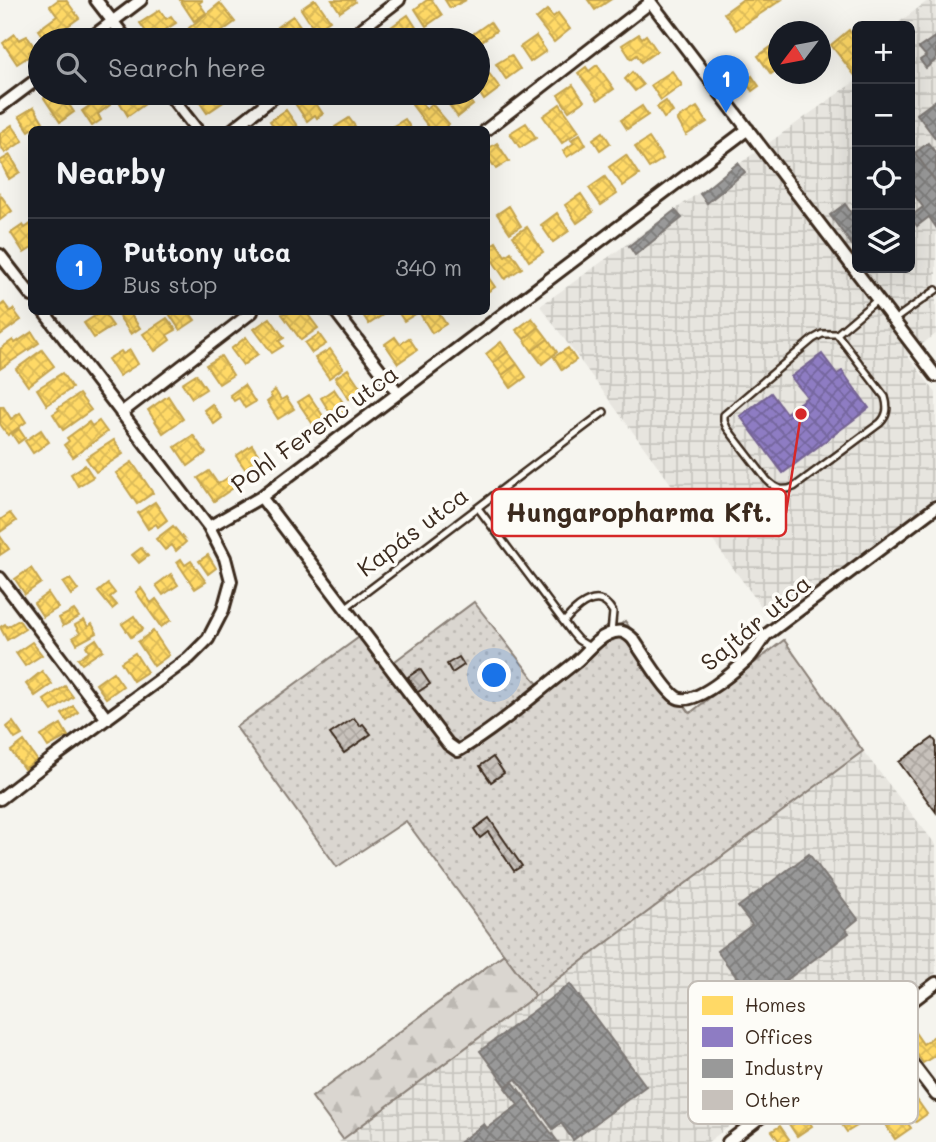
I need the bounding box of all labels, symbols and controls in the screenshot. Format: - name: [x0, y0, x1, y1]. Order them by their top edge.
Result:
- north arrow: [768, 21, 831, 84]
- map controls: [852, 21, 915, 273]
- button: +: [852, 21, 915, 84]
- search box: [28, 28, 490, 105]
- icon: search: [52, 48, 90, 86]
- text: Search here: [108, 50, 266, 84]
- pin: 1: [703, 55, 749, 113]
- button: −: [852, 84, 915, 147]
- button: locate: [852, 147, 915, 210]
- text: Nearby: [56, 152, 166, 192]
- button: layers: [852, 210, 915, 273]
- text: Puttony utca: [123, 235, 291, 269]
- text: 1: [74, 252, 84, 282]
- text: 340 m: [395, 252, 462, 282]
- text: Bus stop: [123, 269, 218, 299]
- street label: Pohl Ferenc utca: [224, 357, 404, 499]
- street label: Kapás utca: [350, 479, 474, 583]
- callout: Hungaropharma Kft.: [492, 489, 786, 536]
- text: Hungaropharma Kft.: [506, 495, 772, 529]
- street label: Sajtár utca: [694, 567, 816, 677]
- your location: [477, 658, 511, 692]
- legend: [688, 981, 918, 1124]
- text: Homes: [745, 992, 806, 1017]
- text: Offices: [745, 1024, 813, 1049]
- text: Industry: [745, 1055, 823, 1080]
- text: Other: [745, 1087, 800, 1112]

